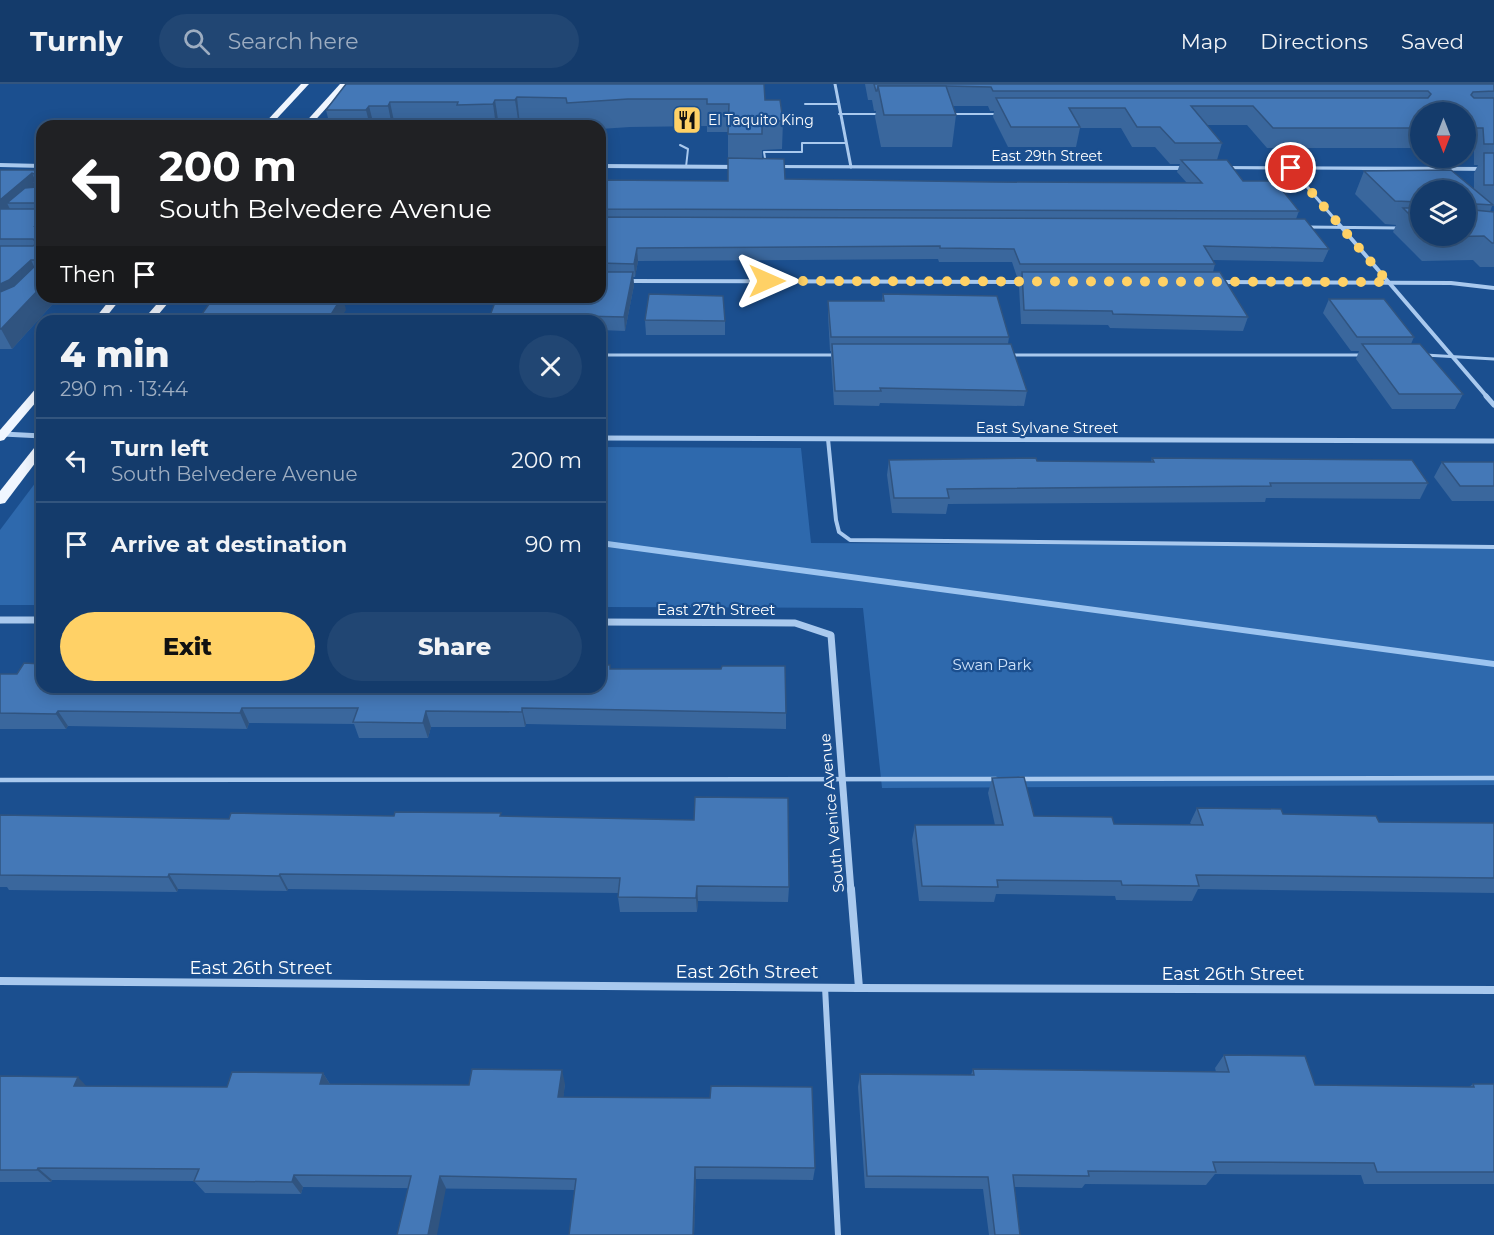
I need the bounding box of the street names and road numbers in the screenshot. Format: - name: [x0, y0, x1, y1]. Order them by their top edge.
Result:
- street label: East 29th Street: [991, 147, 1103, 165]
- street label: East Sylvane Street: [976, 418, 1118, 437]
- street label: East 27th Street: [657, 600, 775, 619]
- street label: South Venice Avenue: [815, 733, 848, 893]
- street label: East 26th Street: [189, 957, 333, 979]
- street label: East 26th Street: [675, 961, 819, 983]
- street label: East 26th Street: [1161, 963, 1305, 985]

